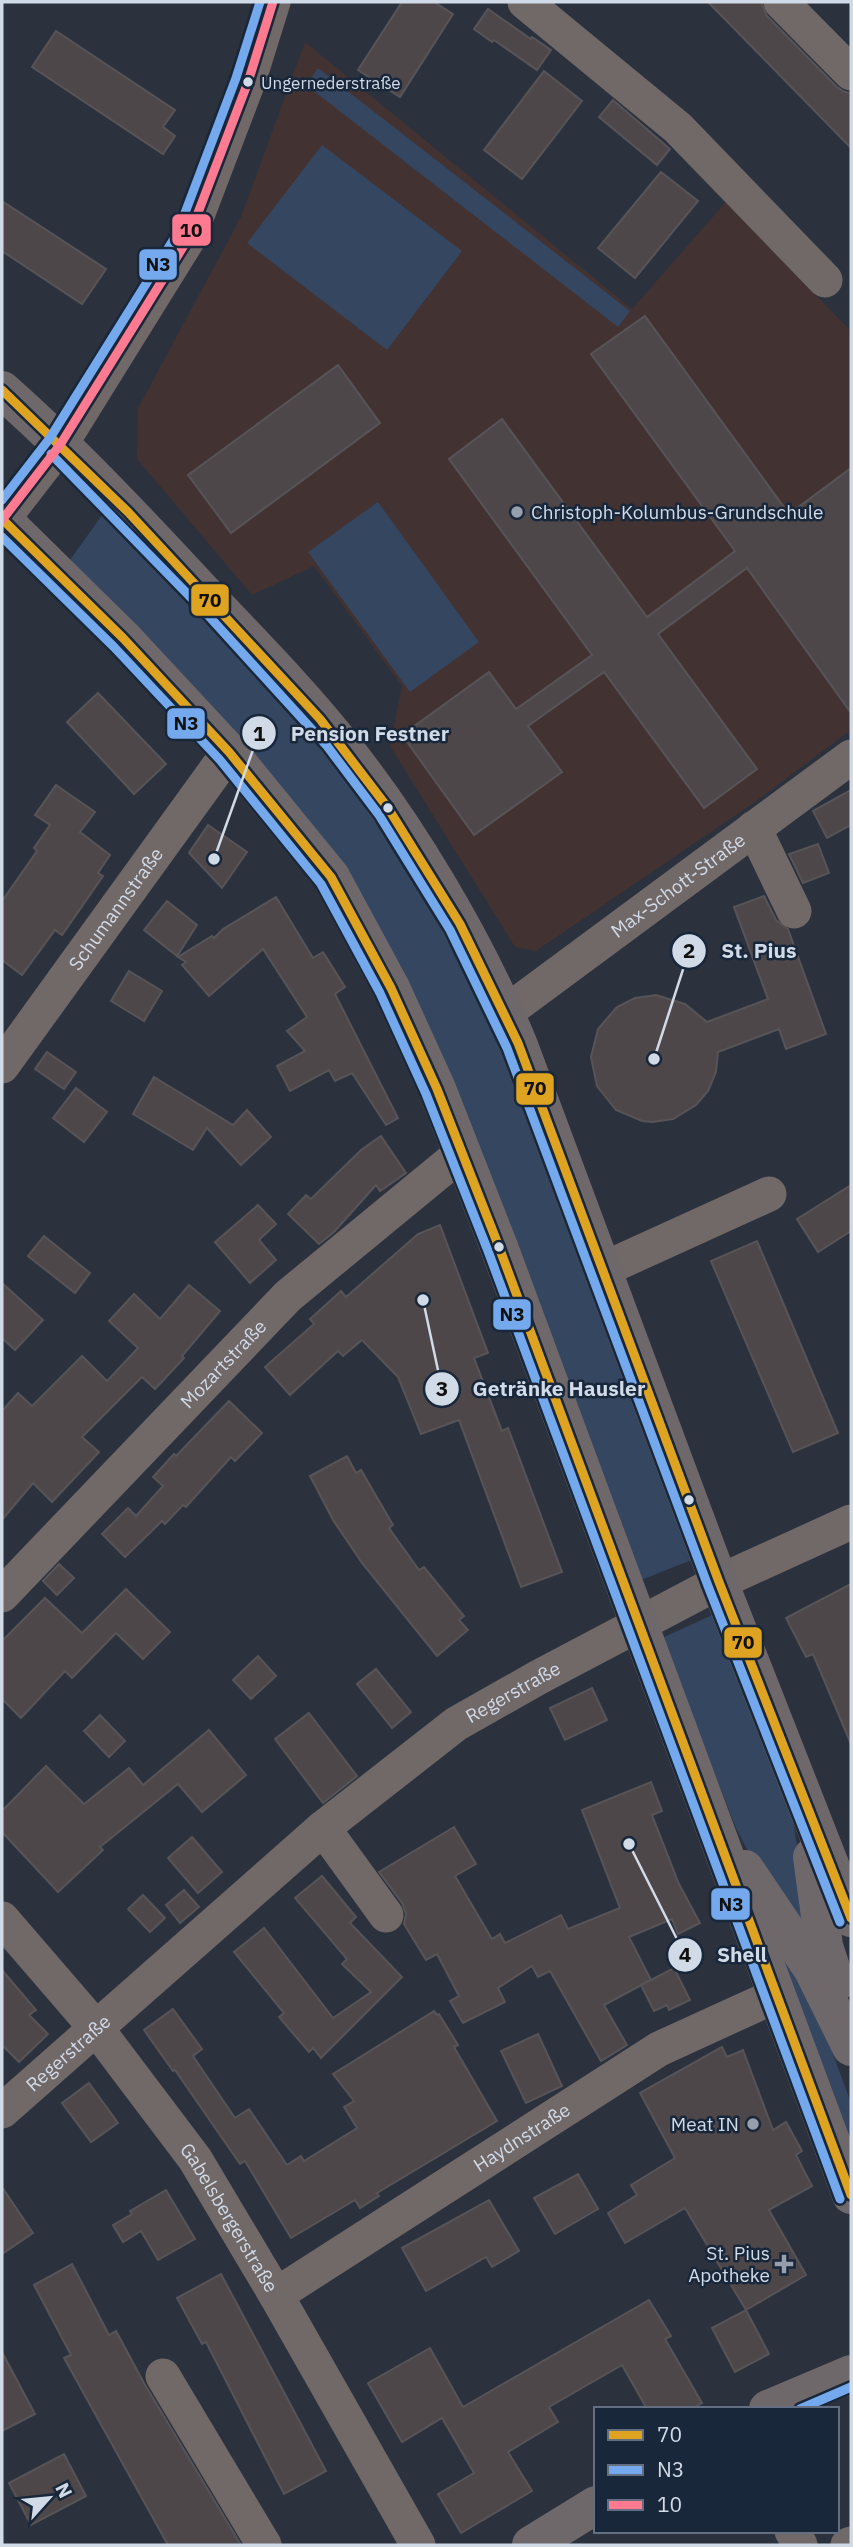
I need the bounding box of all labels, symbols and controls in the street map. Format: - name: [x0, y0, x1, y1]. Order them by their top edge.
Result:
- place label: Ungernederstraße: [261, 72, 401, 94]
- marker: Ungernederstraße: [241, 75, 255, 89]
- line badge: 10: [171, 213, 212, 247]
- text: 10: [180, 218, 202, 242]
- line badge: N3: [138, 248, 178, 281]
- text: N3: [145, 252, 171, 276]
- place label: Christoph-Kolumbus-Grundschule: [531, 500, 823, 524]
- marker: Christoph-Kolumbus-Grundschule: [509, 504, 525, 520]
- line badge: 70: [190, 583, 230, 617]
- text: 70: [199, 588, 221, 612]
- line badge: N3: [166, 707, 206, 740]
- text: N3: [173, 711, 199, 735]
- callout: Pension Festner: [242, 712, 463, 754]
- text: 1: [253, 719, 266, 747]
- text: Pension Festner: [291, 719, 450, 747]
- unlabelled marker: [381, 801, 395, 815]
- street label: Max-Schott-Straße: [606, 828, 750, 943]
- street label: Schumannstraße: [63, 843, 168, 975]
- callout: St. Pius: [672, 930, 810, 972]
- text: 2: [683, 936, 695, 964]
- text: St. Pius: [721, 936, 797, 964]
- line badge: 70: [515, 1072, 555, 1106]
- text: 70: [524, 1076, 546, 1100]
- unlabelled marker: [492, 1240, 506, 1254]
- line badge: N3: [492, 1298, 532, 1331]
- text: N3: [499, 1302, 525, 1326]
- street label: Mozartstraße: [175, 1314, 271, 1413]
- callout: Getränke Hausler: [424, 1368, 660, 1410]
- text: 3: [436, 1374, 448, 1402]
- text: Getränke Hausler: [473, 1374, 646, 1402]
- unlabelled marker: [682, 1493, 696, 1507]
- line badge: 70: [723, 1626, 763, 1659]
- text: 70: [732, 1630, 754, 1654]
- street label: Regerstraße: [461, 1656, 564, 1728]
- line badge: N3: [710, 1887, 751, 1921]
- text: N3: [718, 1892, 744, 1916]
- callout: Shell: [668, 1934, 781, 1976]
- text: 4: [679, 1940, 691, 1968]
- text: Shell: [717, 1940, 767, 1968]
- street label: Regerstraße: [21, 2009, 115, 2097]
- street label: Haydnstraße: [469, 2097, 575, 2177]
- place label: Meat IN: [671, 2112, 739, 2136]
- marker: Meat IN: [745, 2116, 761, 2132]
- street label: Gabelsbergerstraße: [175, 2138, 284, 2297]
- place label: St. Pius Apotheke: [688, 2241, 770, 2287]
- marker: St. Pius Apotheke: [776, 2256, 792, 2272]
- legend: [594, 2407, 839, 2533]
- text: 70: [657, 2420, 682, 2448]
- text: N3: [657, 2455, 684, 2483]
- north arrow: [14, 2463, 84, 2533]
- text: N: [50, 2479, 78, 2502]
- text: 10: [657, 2490, 682, 2518]

